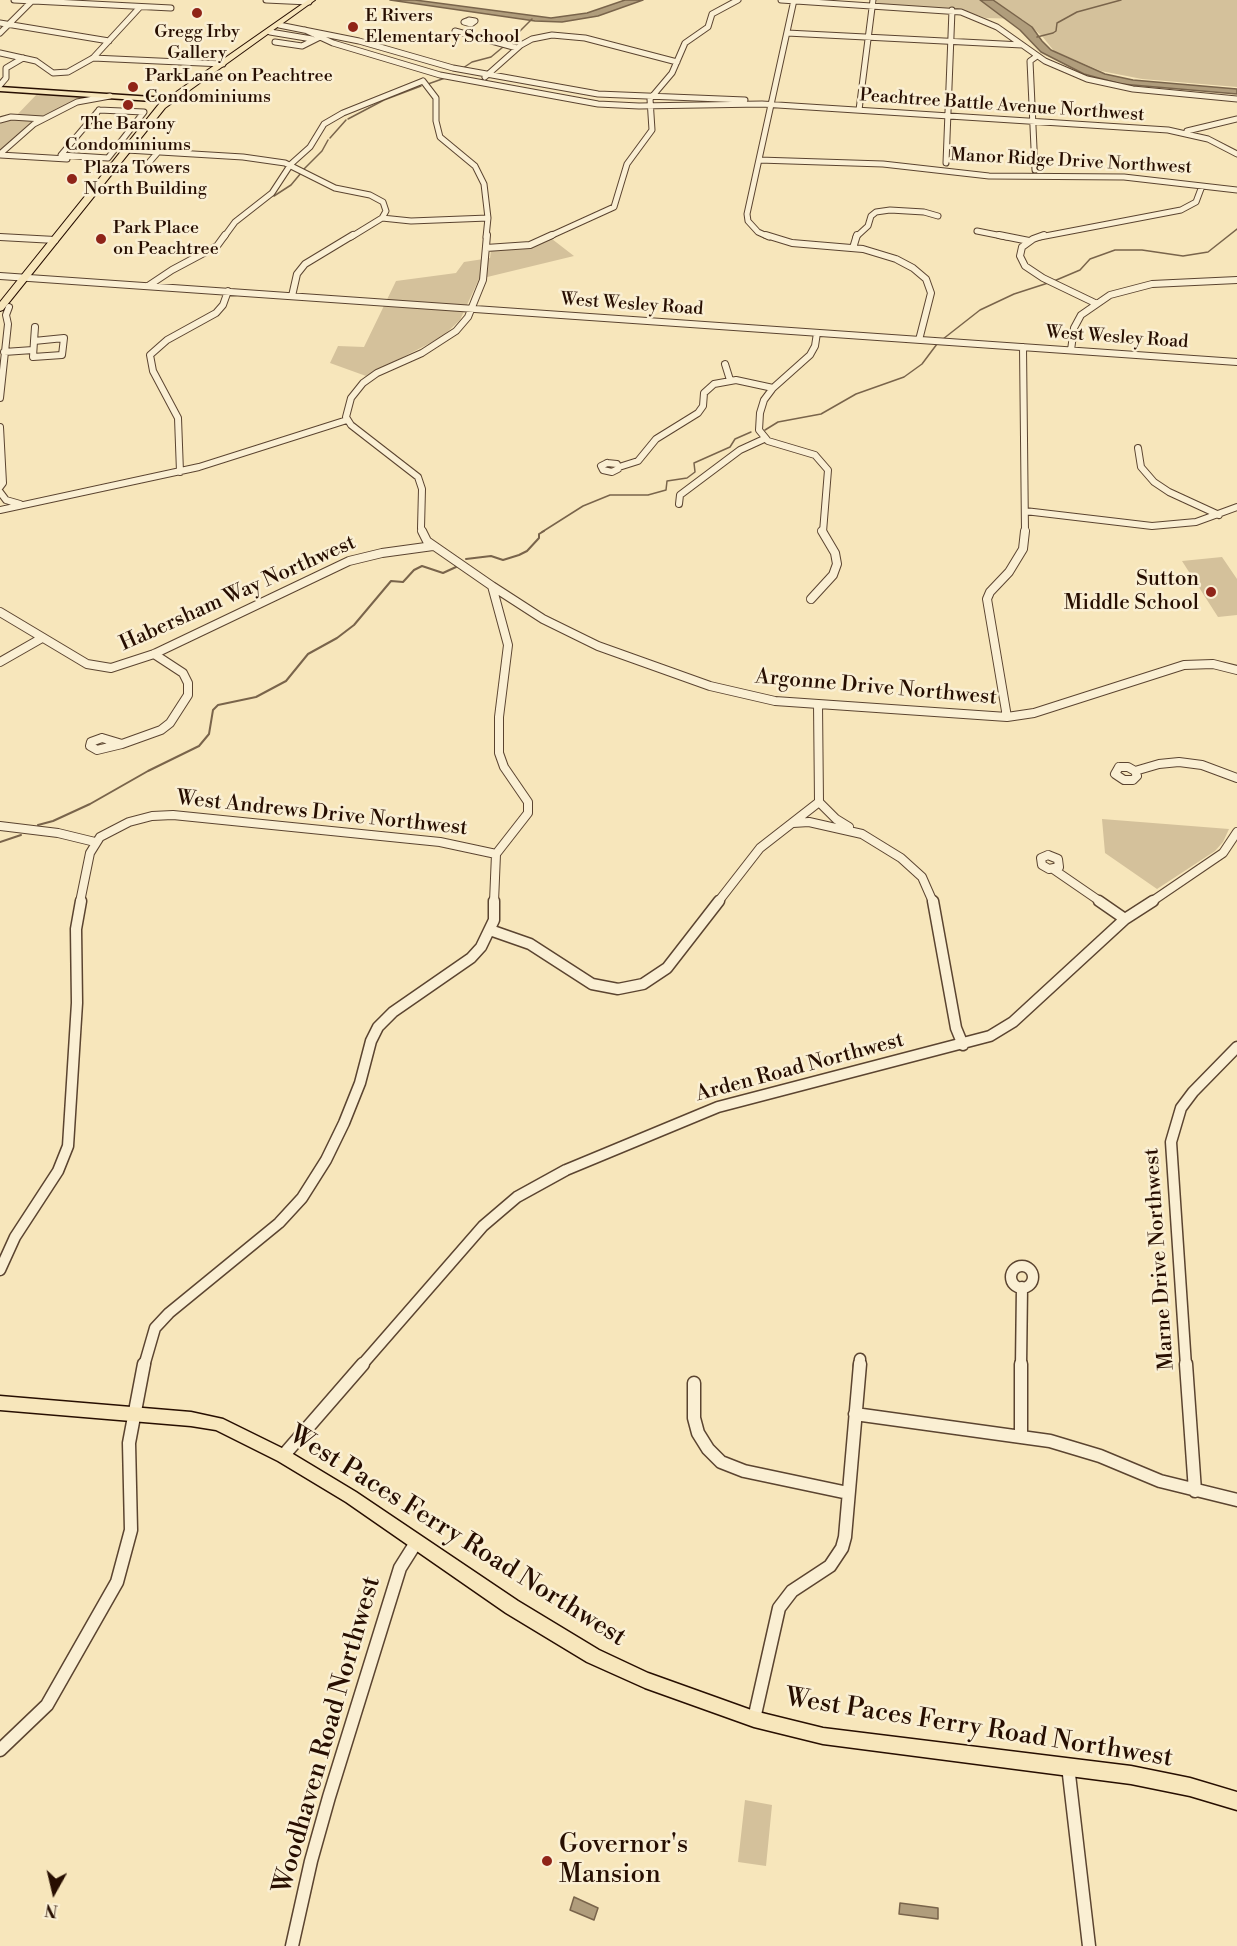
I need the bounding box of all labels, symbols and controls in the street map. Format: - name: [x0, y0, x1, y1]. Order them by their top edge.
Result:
- marker: Gregg Irby Gallery: [190, 6, 204, 20]
- place label: E Rivers Elementary School: [365, 6, 520, 48]
- marker: E Rivers Elementary School: [346, 20, 360, 34]
- place label: Gregg Irby Gallery: [154, 22, 240, 64]
- place label: ParkLane on Peachtree Condominiums: [145, 66, 333, 109]
- marker: ParkLane on Peachtree Condominiums: [126, 80, 140, 94]
- street label: Peachtree Battle Avenue Northwest: [859, 85, 1145, 127]
- marker: The Barony Condominiums: [121, 98, 135, 112]
- place label: The Barony Condominiums: [65, 114, 191, 156]
- street label: Manor Ridge Drive Northwest: [950, 145, 1192, 179]
- place label: Plaza Towers North Building: [84, 158, 207, 201]
- marker: Plaza Towers North Building: [65, 172, 79, 186]
- place label: Park Place on Peachtree: [113, 218, 219, 260]
- marker: Park Place on Peachtree: [94, 232, 108, 246]
- street label: West Wesley Road: [560, 289, 704, 321]
- street label: West Wesley Road: [1045, 322, 1189, 354]
- street label: Habersham Way Northwest: [116, 531, 360, 657]
- place label: Sutton Middle School: [1064, 567, 1199, 617]
- marker: Sutton Middle School: [1204, 585, 1218, 599]
- street label: Argonne Drive Northwest: [754, 665, 998, 711]
- street label: West Andrews Drive Northwest: [175, 786, 469, 842]
- street label: Arden Road Northwest: [693, 1028, 907, 1108]
- street label: Marne Drive Northwest: [1140, 1147, 1180, 1371]
- street label: West Paces Ferry Road Northwest: [283, 1420, 631, 1654]
- street label: Woodhaven Road Northwest: [268, 1573, 388, 1897]
- street label: West Paces Ferry Road Northwest: [783, 1683, 1175, 1775]
- place label: Governor's Mansion: [559, 1830, 688, 1892]
- marker: Governor's Mansion: [540, 1854, 554, 1868]
- north arrow: [24, 1862, 84, 1922]
- text: N: [44, 1899, 59, 1921]

